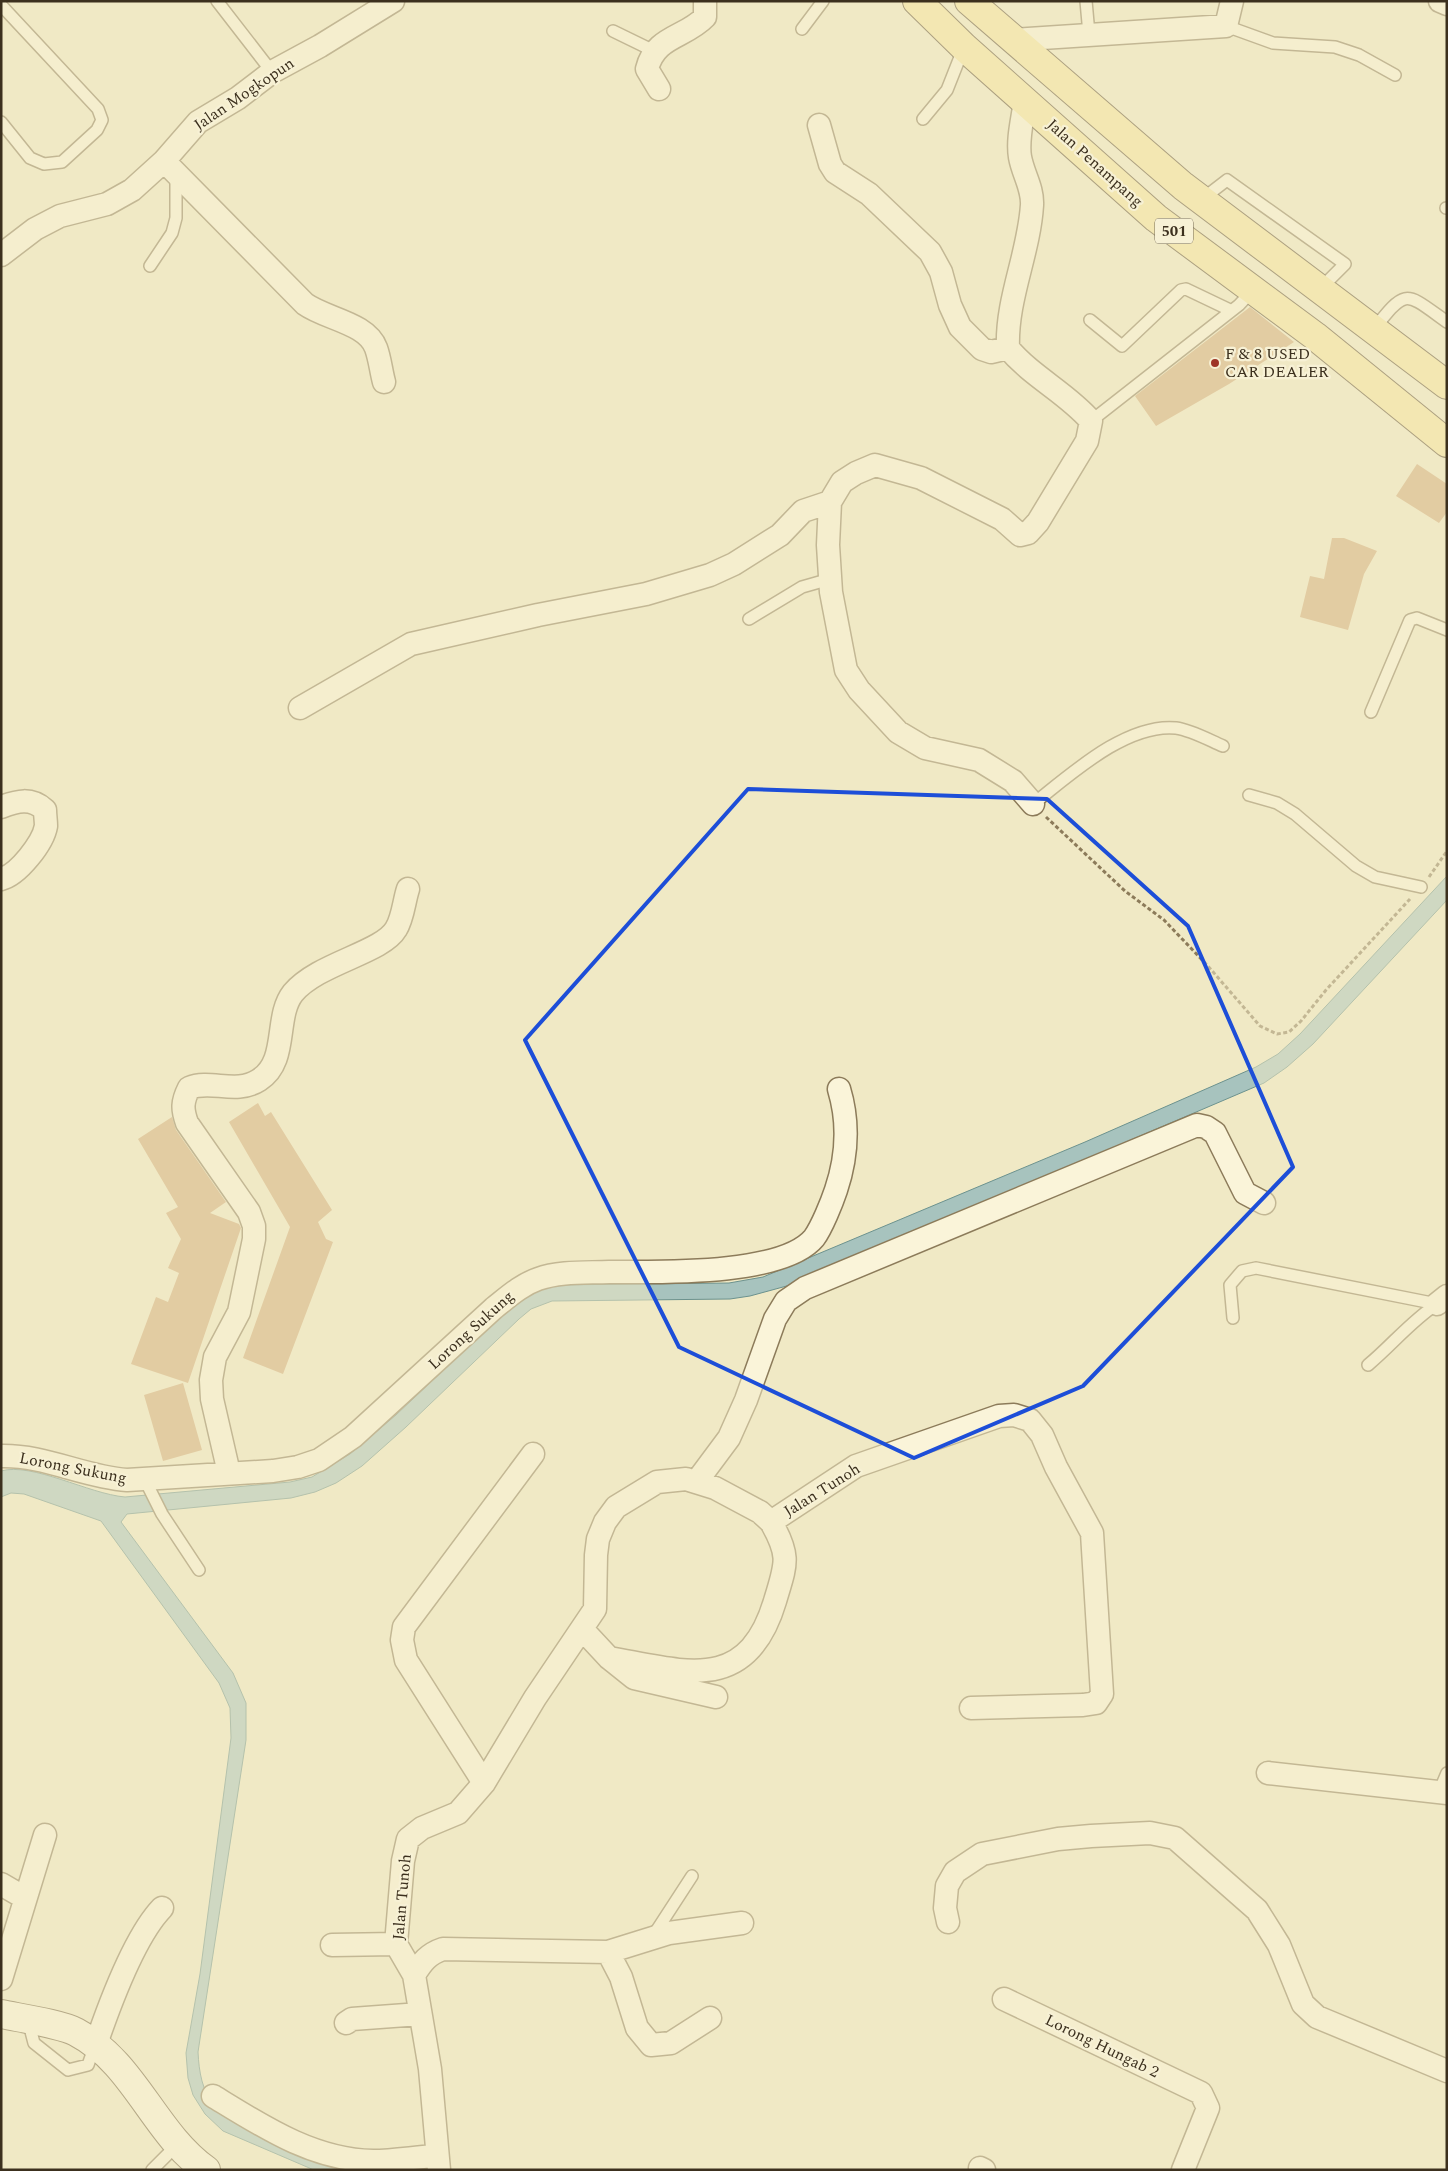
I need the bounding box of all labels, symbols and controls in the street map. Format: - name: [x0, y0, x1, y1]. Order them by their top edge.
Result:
- street label: Jalan Mogkopun: [189, 51, 299, 137]
- street label: Jalan Penampang: [1041, 113, 1149, 213]
- road number: 501: [1155, 218, 1193, 244]
- place label: F & 8 USED CAR DEALER: [1225, 342, 1329, 384]
- marker: F & 8 USED CAR DEALER: [1209, 357, 1221, 369]
- street label: Lorong Sukung: [423, 1285, 519, 1375]
- street label: Lorong Sukung: [17, 1446, 129, 1490]
- street label: Jalan Tunoh: [779, 1457, 865, 1523]
- street label: Jalan Tunoh: [386, 1853, 418, 1941]
- street label: Lorong Hungab 2: [1041, 2008, 1163, 2084]

